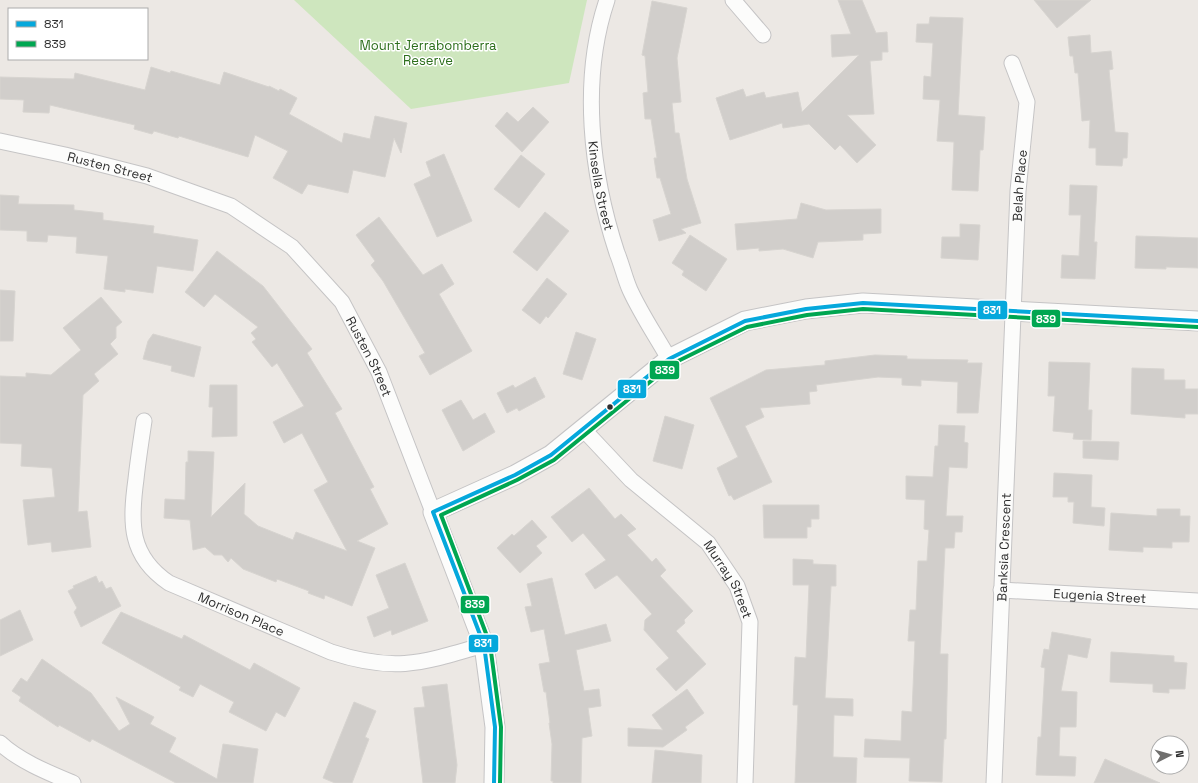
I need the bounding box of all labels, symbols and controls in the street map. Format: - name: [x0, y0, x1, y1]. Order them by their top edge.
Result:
- legend: [8, 8, 148, 60]
- text: 831: [44, 16, 64, 32]
- text: 839: [44, 36, 66, 52]
- park label: Mount Jerrabomberra Reserve: [359, 37, 497, 69]
- street label: Kinsella Street: [584, 140, 618, 232]
- street label: Rusten Street: [65, 148, 155, 186]
- street label: Belah Place: [1009, 149, 1031, 222]
- line badge: 831: [977, 300, 1008, 320]
- text: 831: [983, 303, 1001, 317]
- line badge: 839: [1031, 309, 1061, 328]
- text: 839: [1036, 312, 1056, 326]
- street label: Rusten Street: [342, 313, 396, 399]
- line badge: 839: [649, 360, 680, 380]
- text: 839: [655, 363, 675, 377]
- line badge: 831: [617, 379, 647, 399]
- text: 831: [623, 382, 641, 396]
- unlabelled marker: [605, 402, 615, 412]
- street label: Banksia Crescent: [993, 493, 1015, 602]
- street label: Murray Street: [700, 537, 756, 621]
- street label: Eugenia Street: [1053, 585, 1147, 607]
- street label: Morrison Place: [195, 588, 287, 640]
- line badge: 839: [460, 595, 490, 614]
- text: 839: [465, 597, 485, 611]
- line badge: 831: [468, 634, 499, 653]
- text: 831: [474, 636, 492, 650]
- north arrow: [1150, 735, 1190, 775]
- text: N: [1173, 750, 1187, 758]

